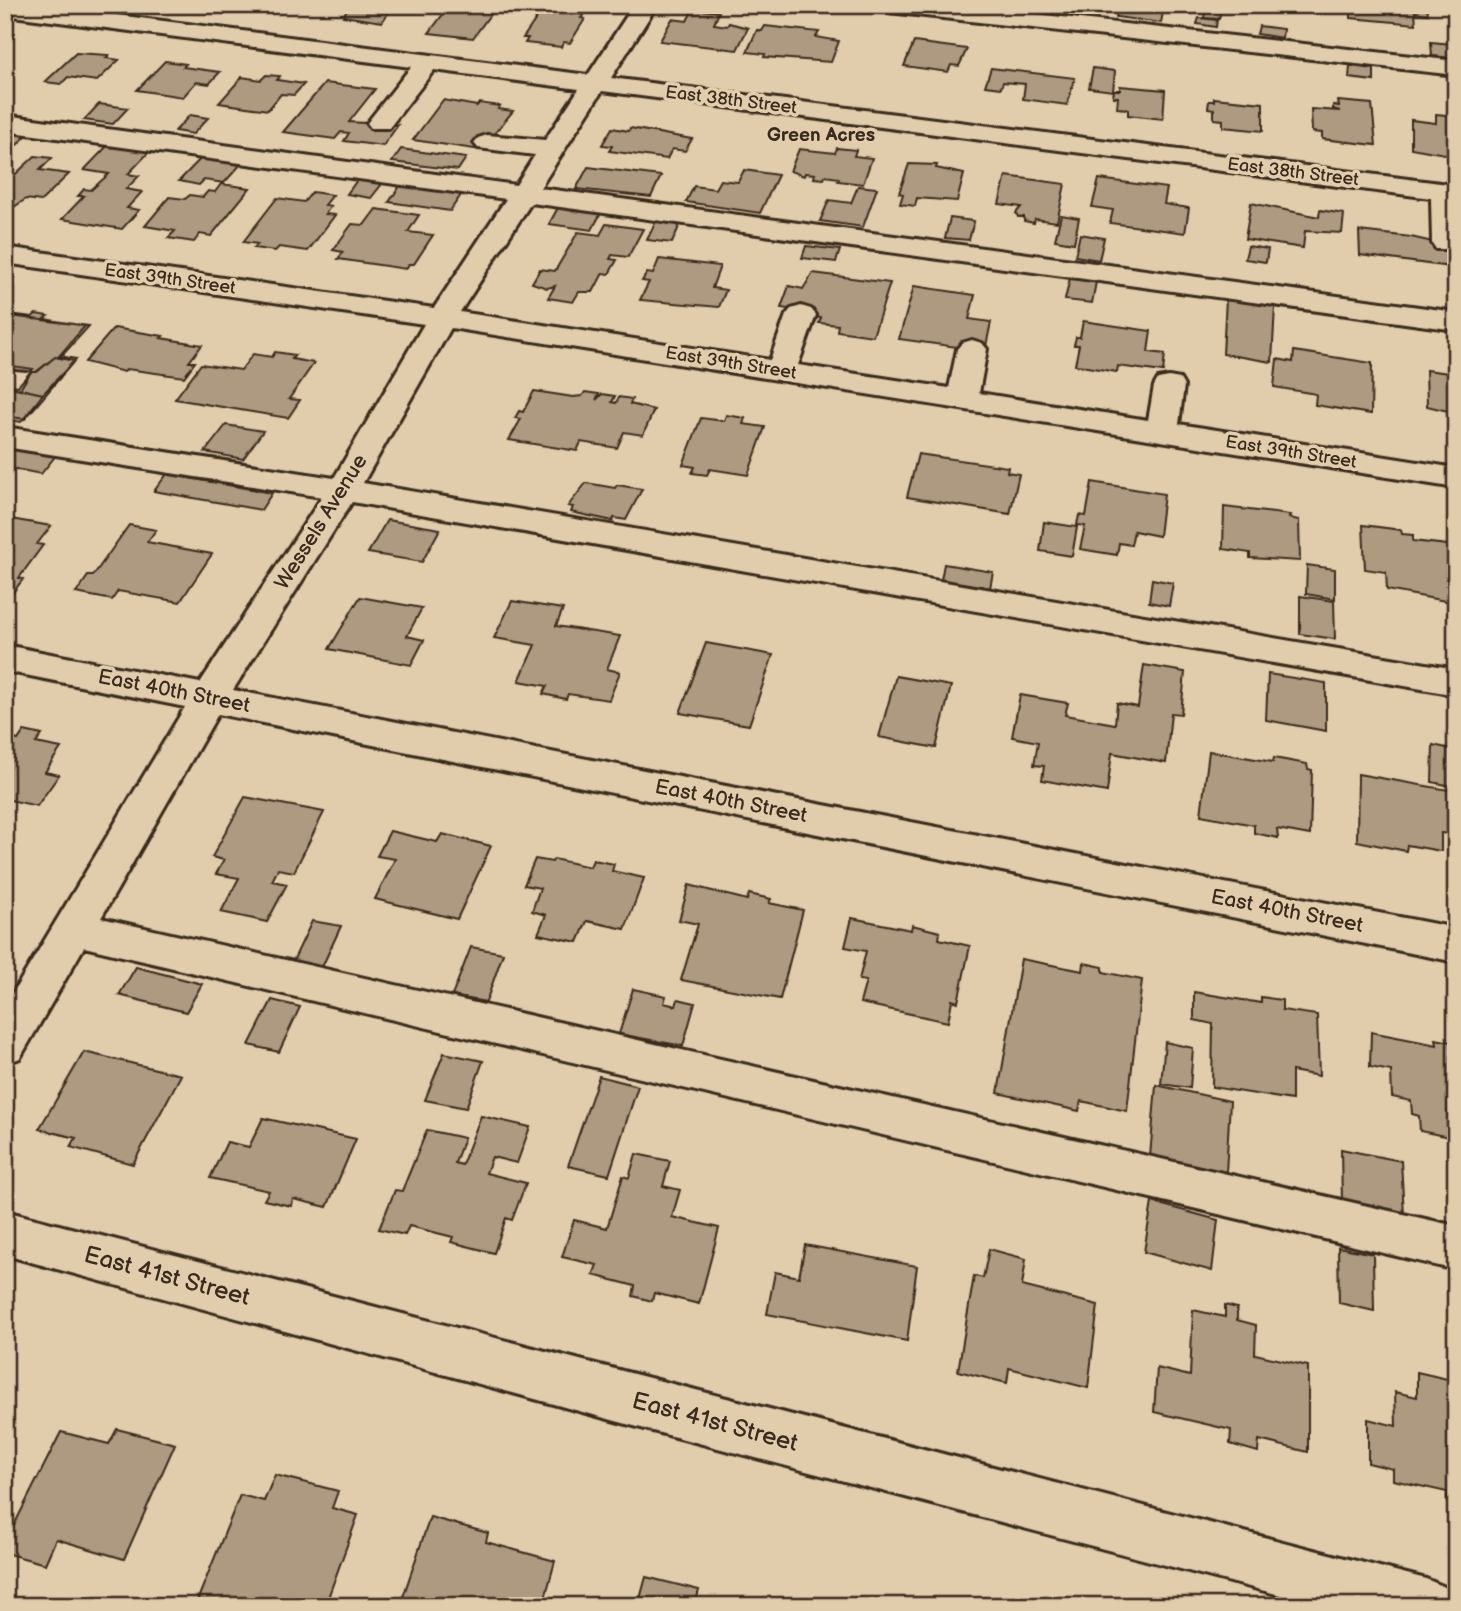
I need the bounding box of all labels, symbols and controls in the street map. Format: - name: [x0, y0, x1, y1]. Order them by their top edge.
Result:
- street label: East 38th Street: [664, 82, 798, 119]
- district label: Green Acres: [767, 124, 875, 147]
- street label: East 38th Street: [1226, 154, 1360, 191]
- street label: East 39th Street: [103, 259, 237, 299]
- street label: East 39th Street: [664, 342, 798, 384]
- street label: East 39th Street: [1224, 431, 1358, 473]
- street label: Wessels Avenue: [269, 450, 373, 594]
- street label: East 40th Street: [96, 664, 253, 718]
- street label: East 40th Street: [653, 774, 810, 828]
- street label: East 40th Street: [1209, 884, 1366, 938]
- street label: East 41st Street: [81, 1240, 254, 1312]
- street label: East 41st Street: [629, 1386, 802, 1458]

